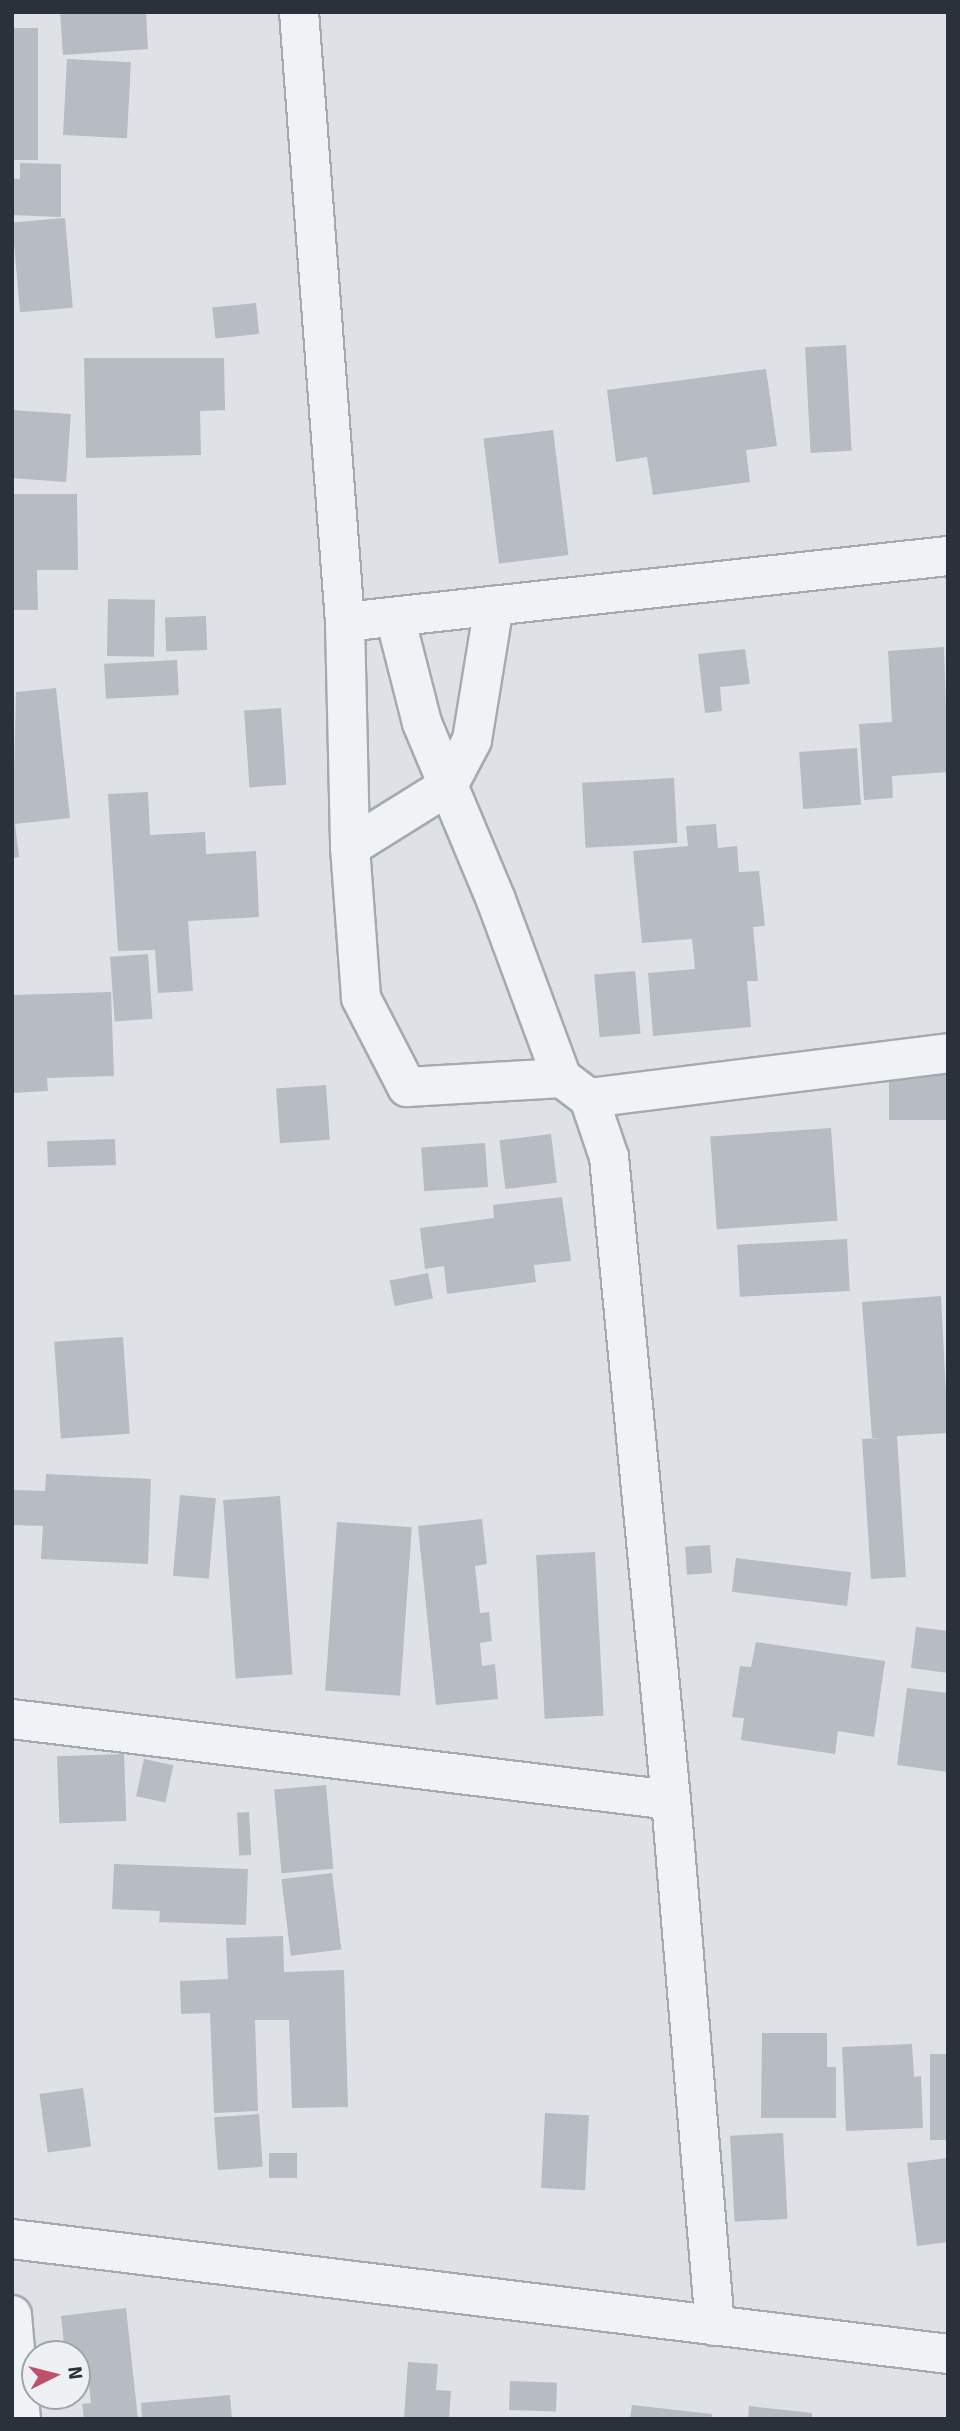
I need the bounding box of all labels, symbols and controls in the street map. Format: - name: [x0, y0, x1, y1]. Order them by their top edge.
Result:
- north arrow: [21, 2340, 91, 2410]
- text: N: [62, 2365, 88, 2381]

